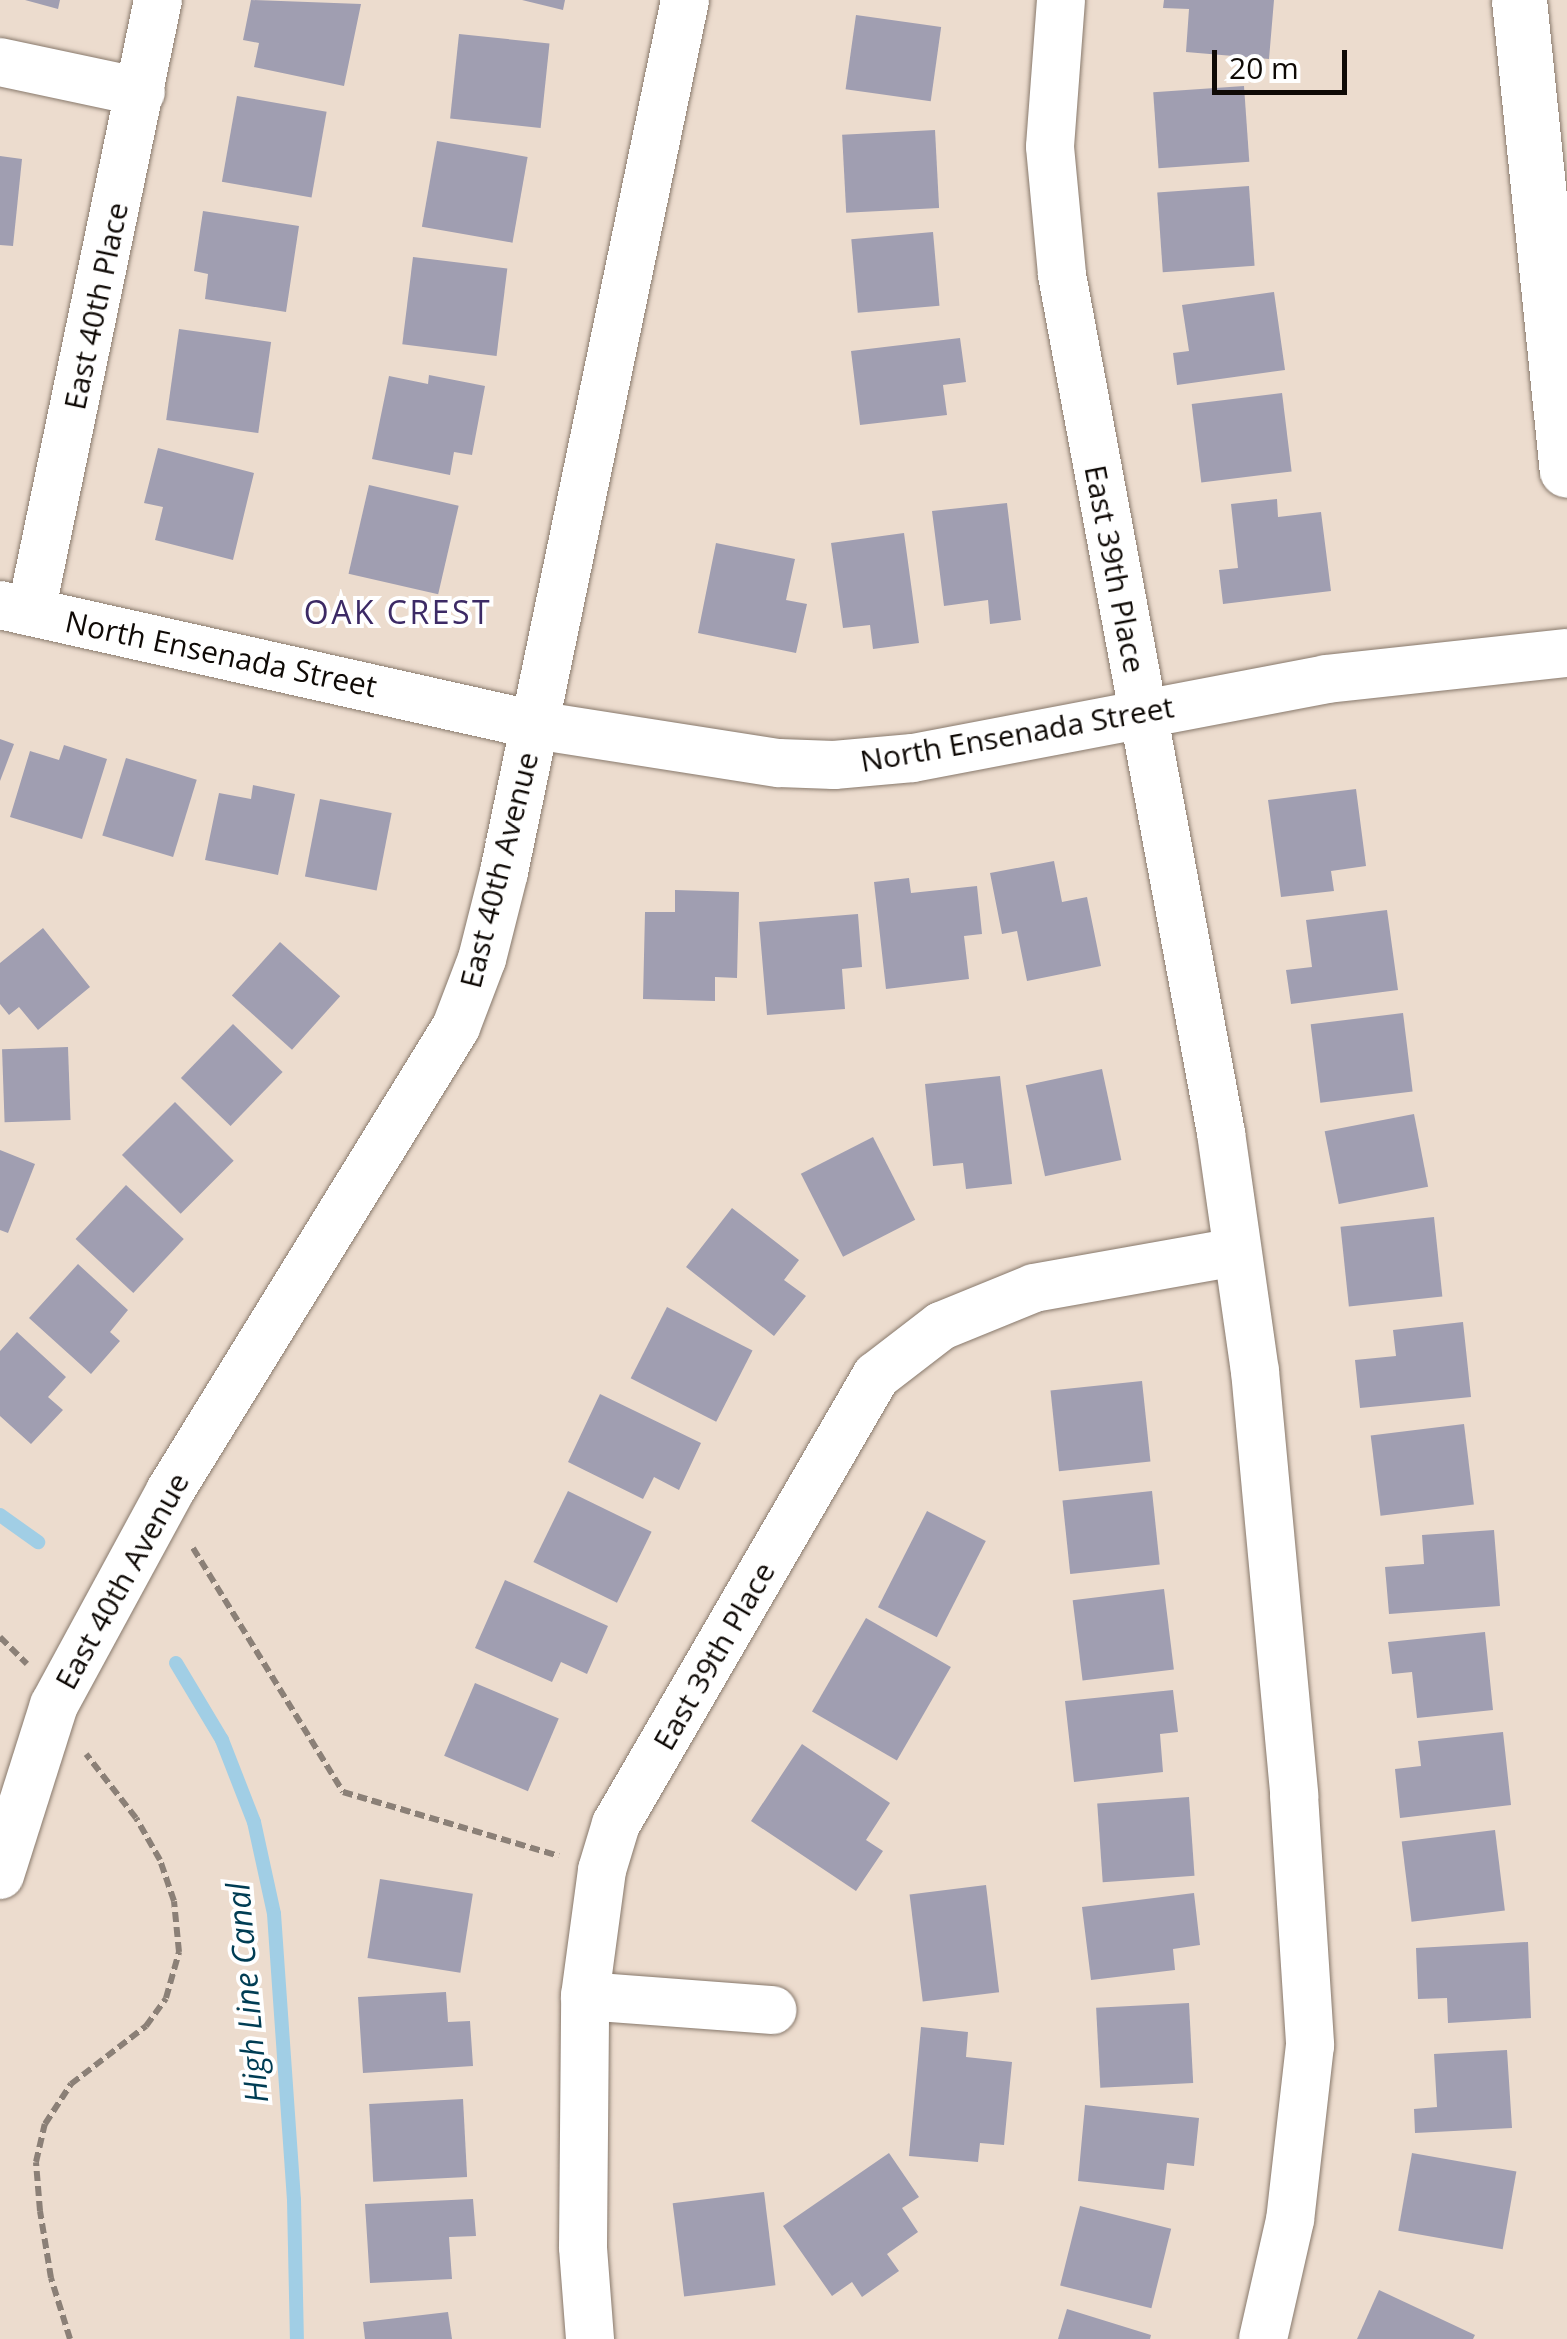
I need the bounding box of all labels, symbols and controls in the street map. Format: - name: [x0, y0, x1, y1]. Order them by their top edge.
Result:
- scale bar: [1217, 30, 1352, 92]
- text: 20 m: [1229, 47, 1299, 88]
- street label: East 40th Place: [56, 199, 136, 413]
- street label: East 39th Place: [1077, 462, 1153, 676]
- district label: OAK CREST: [304, 593, 492, 631]
- street label: North Ensenada Street: [62, 603, 380, 705]
- street label: North Ensenada Street: [857, 689, 1177, 779]
- street label: East 40th Avenue: [452, 748, 546, 992]
- street label: East 40th Avenue: [48, 1467, 196, 1695]
- street label: East 39th Place: [646, 1556, 782, 1756]
- water label: High Line Canal: [218, 1881, 276, 2105]

